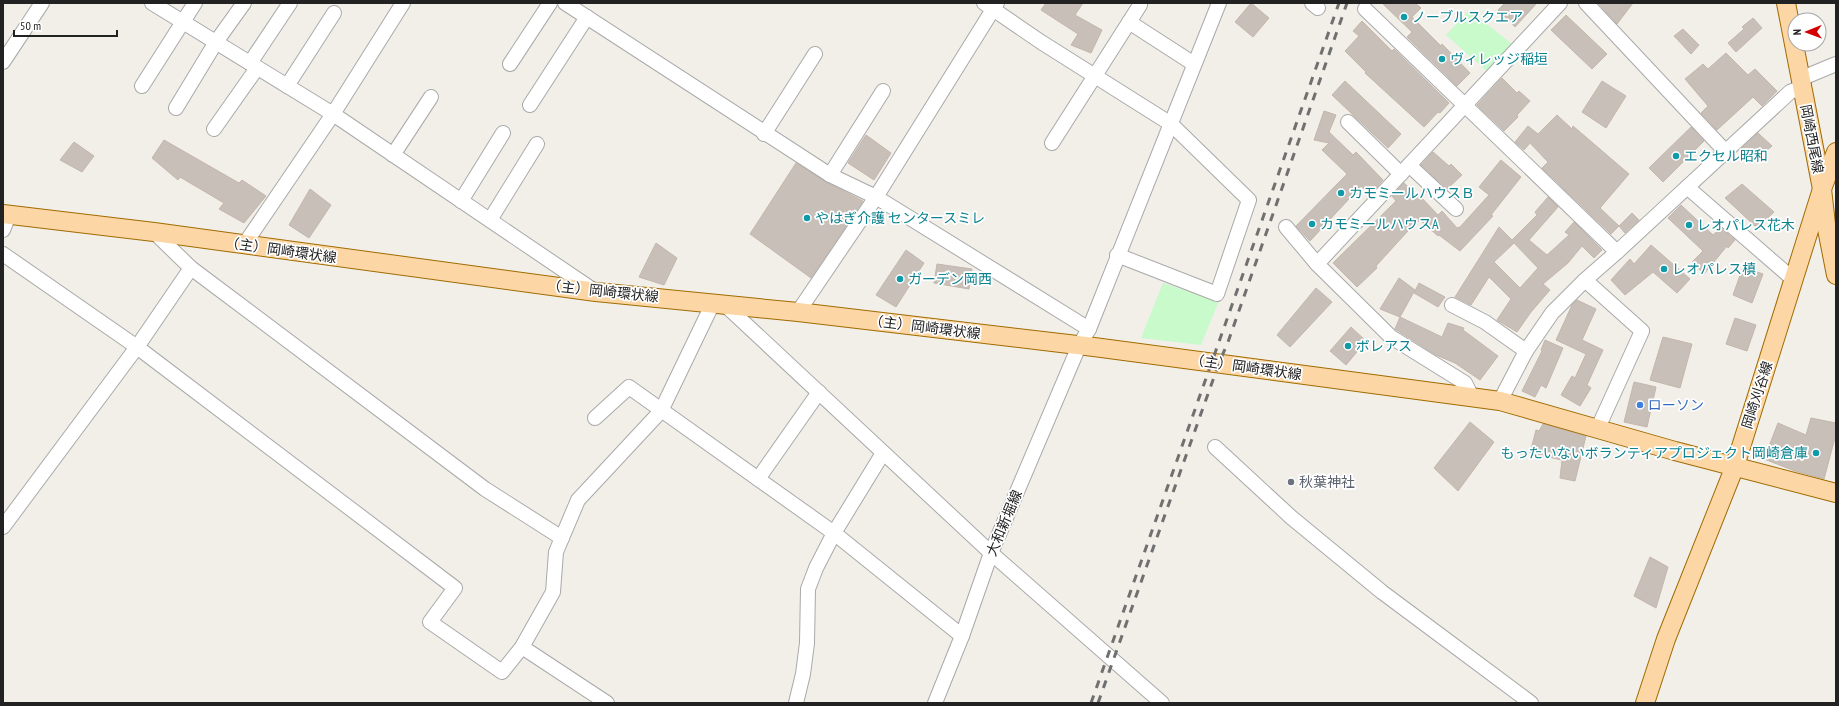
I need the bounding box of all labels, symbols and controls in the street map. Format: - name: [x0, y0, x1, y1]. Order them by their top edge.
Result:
- place label: ノーブルスクエア: [1412, 8, 1523, 26]
- scale bar: [14, 12, 117, 38]
- marker: ノーブルスクエア: [1399, 12, 1409, 22]
- north arrow: [1787, 12, 1827, 52]
- text: 50 m: [20, 18, 41, 33]
- text: N: [1790, 29, 1804, 35]
- place label: ヴィレッジ稲垣: [1450, 50, 1548, 68]
- marker: ヴィレッジ稲垣: [1437, 54, 1447, 64]
- street label: 岡崎西尾線: [1796, 103, 1828, 175]
- place label: エクセル昭和: [1684, 147, 1768, 165]
- marker: エクセル昭和: [1671, 151, 1681, 161]
- place label: カモミールハウスＢ: [1349, 184, 1475, 202]
- marker: カモミールハウスＢ: [1336, 188, 1346, 198]
- place label: やはぎ介護 センタースミレ: [815, 209, 985, 227]
- marker: やはぎ介護 センタースミレ: [802, 213, 812, 223]
- place label: カモミールハウスA: [1320, 215, 1439, 233]
- place label: レオパレス花木: [1697, 216, 1795, 234]
- marker: カモミールハウスA: [1307, 219, 1317, 229]
- marker: レオパレス花木: [1684, 220, 1694, 230]
- street label: （主）岡崎環状線: [224, 233, 338, 267]
- place label: レオパレス槙: [1672, 260, 1756, 278]
- marker: レオパレス槙: [1659, 264, 1669, 274]
- place label: ガーデン岡西: [908, 270, 992, 288]
- marker: ガーデン岡西: [895, 274, 905, 284]
- street label: （主）岡崎環状線: [546, 276, 660, 306]
- street label: （主）岡崎環状線: [868, 311, 982, 343]
- place label: ボレアス: [1356, 337, 1412, 355]
- marker: ボレアス: [1343, 341, 1353, 351]
- street label: （主）岡崎環状線: [1189, 350, 1303, 384]
- street label: 岡崎刈谷線: [1738, 359, 1776, 431]
- place label: ローソン: [1648, 396, 1704, 414]
- marker: ローソン: [1635, 400, 1645, 410]
- place label: もったいないボランティアプロジェクト岡崎倉庫: [1501, 444, 1808, 462]
- marker: もったいないボランティアプロジェクト岡崎倉庫: [1811, 448, 1821, 458]
- place label: 秋葉神社: [1299, 473, 1355, 491]
- marker: 秋葉神社: [1286, 477, 1296, 487]
- street label: 大和新堀線: [982, 487, 1026, 559]

